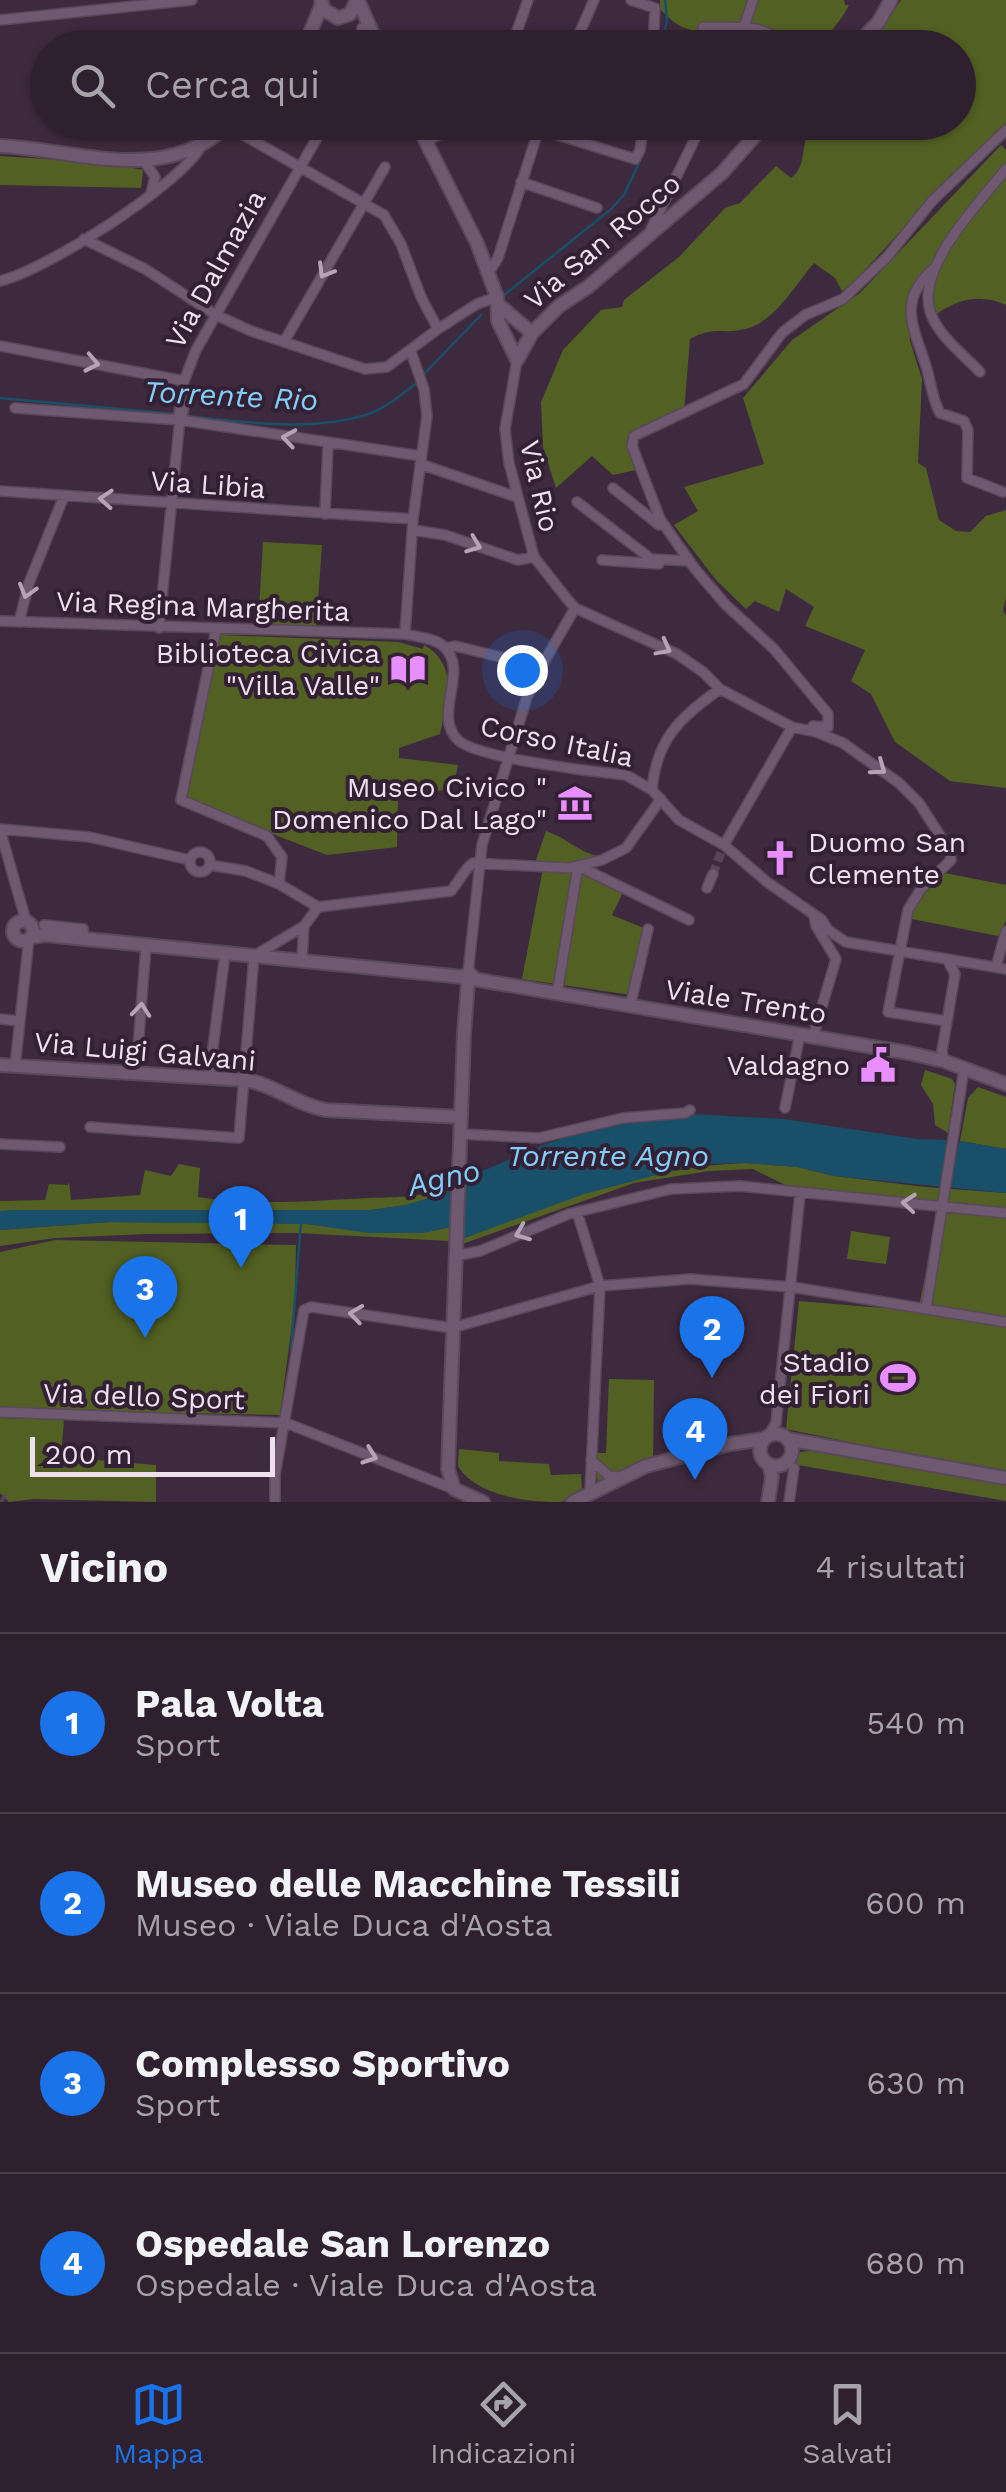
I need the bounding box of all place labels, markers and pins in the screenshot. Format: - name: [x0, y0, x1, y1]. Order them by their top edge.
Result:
- place label: Biblioteca Civica "Villa Valle": [156, 637, 380, 702]
- library icon: Biblioteca Civica "Villa Valle": [389, 650, 427, 688]
- place label: Museo Civico " Domenico Dal Lago": [272, 771, 547, 836]
- museum icon: Museo Civico " Domenico Dal Lago": [556, 784, 594, 822]
- place label: Duomo San Clemente: [808, 826, 966, 891]
- church icon: Duomo San Clemente: [761, 839, 799, 877]
- public building icon: Valdagno: [859, 1046, 897, 1084]
- place label: Valdagno: [727, 1049, 850, 1082]
- pin: 1: [208, 1186, 274, 1268]
- pin: 3: [112, 1256, 178, 1338]
- pin: 2: [680, 1296, 744, 1378]
- place label: Stadio dei Fiori: [759, 1346, 870, 1411]
- sports icon: Stadio dei Fiori: [879, 1359, 917, 1397]
- pin: 4: [662, 1398, 728, 1480]

